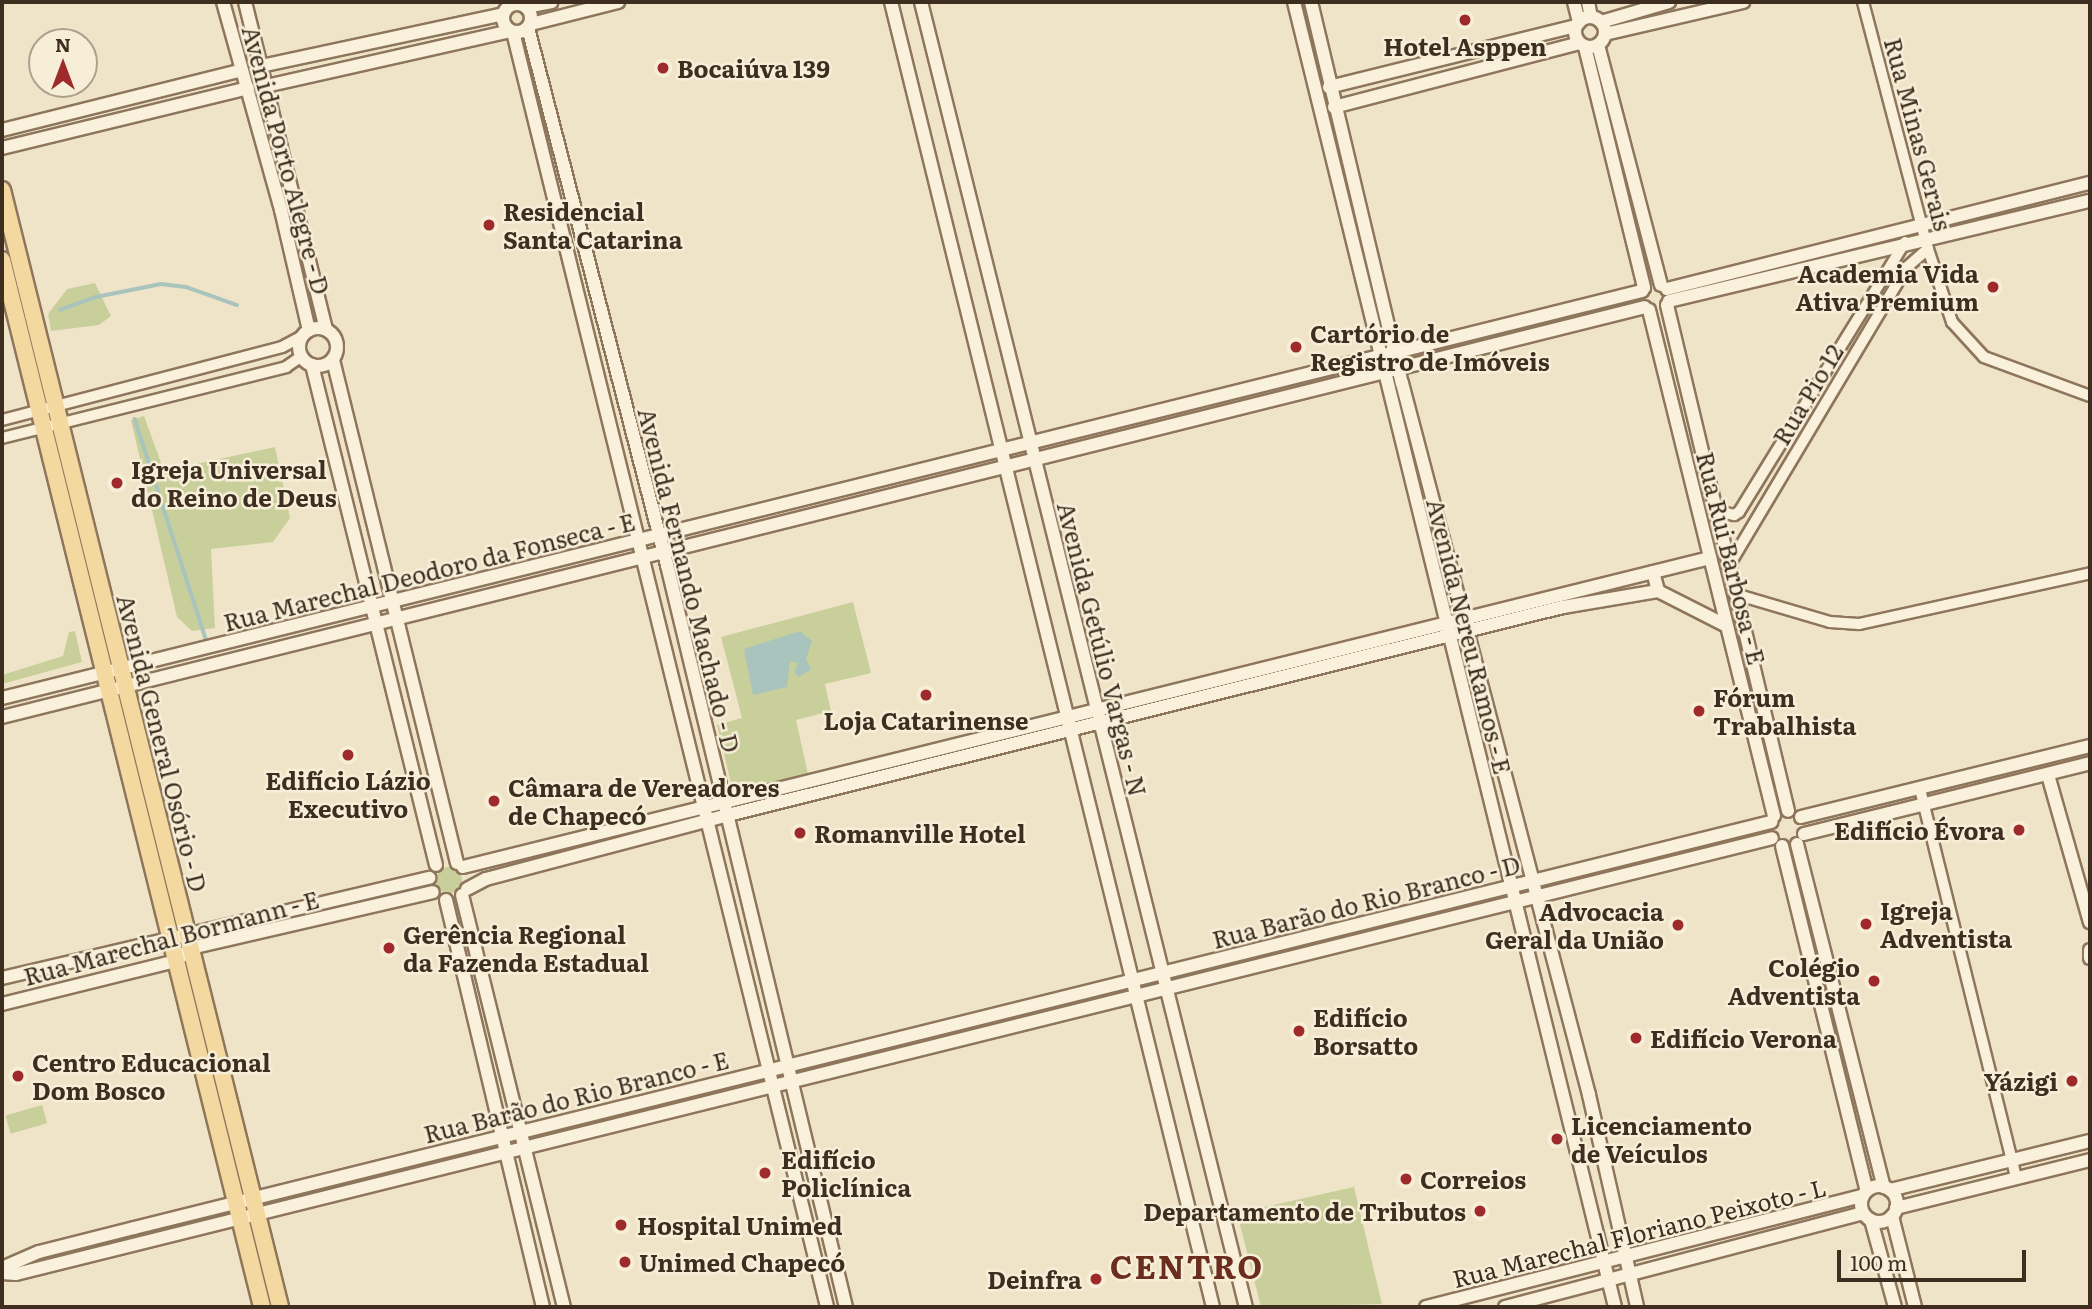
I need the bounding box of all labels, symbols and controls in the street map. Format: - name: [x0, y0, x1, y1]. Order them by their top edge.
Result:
- marker: Hotel Asppen: [1457, 12, 1473, 28]
- street label: Avenida Porto Alegre - D: [237, 23, 337, 297]
- north arrow: [28, 28, 98, 98]
- text: N: [55, 30, 71, 58]
- place label: Hotel Asppen: [1383, 32, 1547, 60]
- street label: Rua Minas Gerais: [1879, 34, 1959, 234]
- place label: Bocaiúva 139: [677, 54, 830, 82]
- marker: Bocaiúva 139: [655, 60, 671, 76]
- place label: Residencial Santa Catarina: [503, 197, 683, 253]
- marker: Residencial Santa Catarina: [481, 217, 497, 233]
- place label: Academia Vida Ativa Premium: [1795, 259, 1979, 315]
- marker: Academia Vida Ativa Premium: [1985, 279, 2001, 295]
- place label: Cartório de Registro de Imóveis: [1310, 319, 1550, 375]
- street label: Rua Pio 12: [1766, 338, 1848, 450]
- marker: Cartório de Registro de Imóveis: [1288, 339, 1304, 355]
- street label: Avenida Fernando Machado - D: [633, 405, 747, 755]
- street label: Rua Rui Barbosa - E: [1692, 449, 1772, 667]
- place label: Igreja Universal do Reino de Deus: [131, 455, 337, 511]
- marker: Igreja Universal do Reino de Deus: [109, 475, 125, 491]
- street label: Avenida Nereu Ramos - E: [1422, 495, 1518, 777]
- street label: Avenida Getúlio Vargas - N: [1052, 499, 1154, 799]
- street label: Rua Marechal Deodoro da Fonseca - E: [220, 506, 638, 636]
- street label: Avenida General Osório - D: [112, 591, 214, 895]
- place label: Fórum Trabalhista: [1713, 683, 1856, 739]
- marker: Loja Catarinense: [918, 687, 934, 703]
- marker: Fórum Trabalhista: [1691, 703, 1707, 719]
- place label: Loja Catarinense: [824, 706, 1028, 734]
- marker: Edifício Lázio Executivo: [340, 747, 356, 763]
- place label: Edifício Lázio Executivo: [265, 766, 431, 822]
- place label: Câmara de Vereadores de Chapecó: [508, 773, 779, 829]
- marker: Câmara de Vereadores de Chapecó: [486, 793, 502, 809]
- place label: Edifício Évora: [1834, 816, 2005, 844]
- place label: Romanville Hotel: [814, 819, 1026, 847]
- marker: Edifício Évora: [2011, 822, 2027, 838]
- marker: Romanville Hotel: [792, 825, 808, 841]
- street label: Rua Barão do Rio Branco - D: [1209, 849, 1523, 953]
- street label: Rua Marechal Bormann - E: [20, 884, 322, 990]
- place label: Igreja Adventista: [1880, 896, 2012, 952]
- place label: Advocacia Geral da União: [1485, 897, 1664, 953]
- marker: Igreja Adventista: [1858, 916, 1874, 932]
- marker: Advocacia Geral da União: [1670, 917, 1686, 933]
- place label: Gerência Regional da Fazenda Estadual: [403, 920, 649, 976]
- marker: Gerência Regional da Fazenda Estadual: [381, 940, 397, 956]
- place label: Colégio Adventista: [1728, 953, 1860, 1009]
- marker: Colégio Adventista: [1866, 973, 1882, 989]
- place label: Edifício Borsatto: [1313, 1003, 1418, 1059]
- marker: Edifício Borsatto: [1291, 1023, 1307, 1039]
- place label: Edifício Verona: [1650, 1024, 1837, 1052]
- marker: Edifício Verona: [1628, 1030, 1644, 1046]
- street label: Rua Barão do Rio Branco - E: [421, 1044, 731, 1148]
- place label: Centro Educacional Dom Bosco: [32, 1048, 271, 1104]
- place label: Yázigi: [1984, 1067, 2058, 1095]
- marker: Centro Educacional Dom Bosco: [10, 1068, 26, 1084]
- marker: Yázigi: [2064, 1073, 2080, 1089]
- place label: Licenciamento de Veículos: [1571, 1111, 1752, 1167]
- marker: Licenciamento de Veículos: [1549, 1131, 1565, 1147]
- place label: Edifício Policlínica: [781, 1145, 911, 1201]
- marker: Edifício Policlínica: [755, 1163, 775, 1183]
- place label: Correios: [1420, 1165, 1526, 1193]
- marker: Correios: [1398, 1171, 1414, 1187]
- street label: Rua Marechal Floriano Peixoto - L: [1449, 1172, 1829, 1292]
- place label: Departamento de Tributos: [1143, 1197, 1466, 1225]
- marker: Departamento de Tributos: [1472, 1203, 1488, 1219]
- place label: Hospital Unimed: [637, 1211, 842, 1239]
- marker: Hospital Unimed: [611, 1215, 631, 1235]
- scale bar: [1840, 1236, 2029, 1280]
- district label: CENTRO: [1111, 1246, 1263, 1284]
- text: 100 m: [1850, 1246, 1907, 1277]
- place label: Unimed Chapecó: [639, 1248, 845, 1276]
- marker: Unimed Chapecó: [617, 1254, 633, 1270]
- place label: Deinfra: [987, 1265, 1082, 1293]
- marker: Deinfra: [1088, 1271, 1104, 1287]

